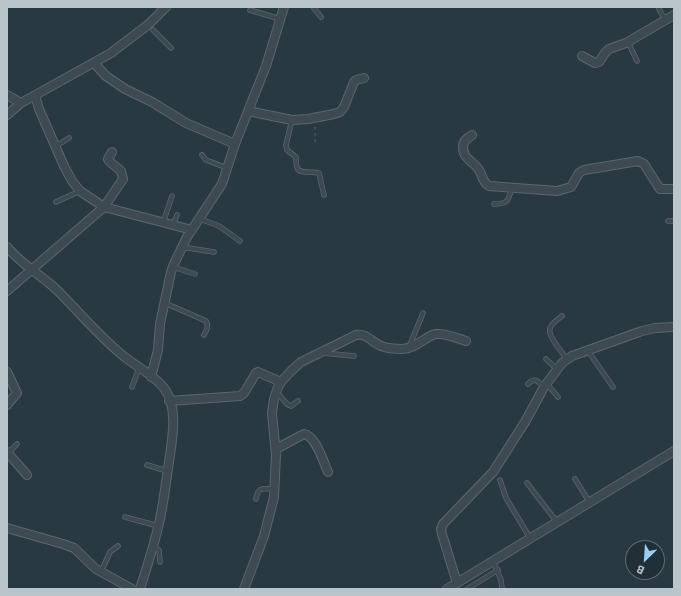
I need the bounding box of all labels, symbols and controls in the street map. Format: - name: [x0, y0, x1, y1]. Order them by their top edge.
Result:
- north arrow: [625, 540, 665, 580]
- text: B: [634, 563, 646, 578]

